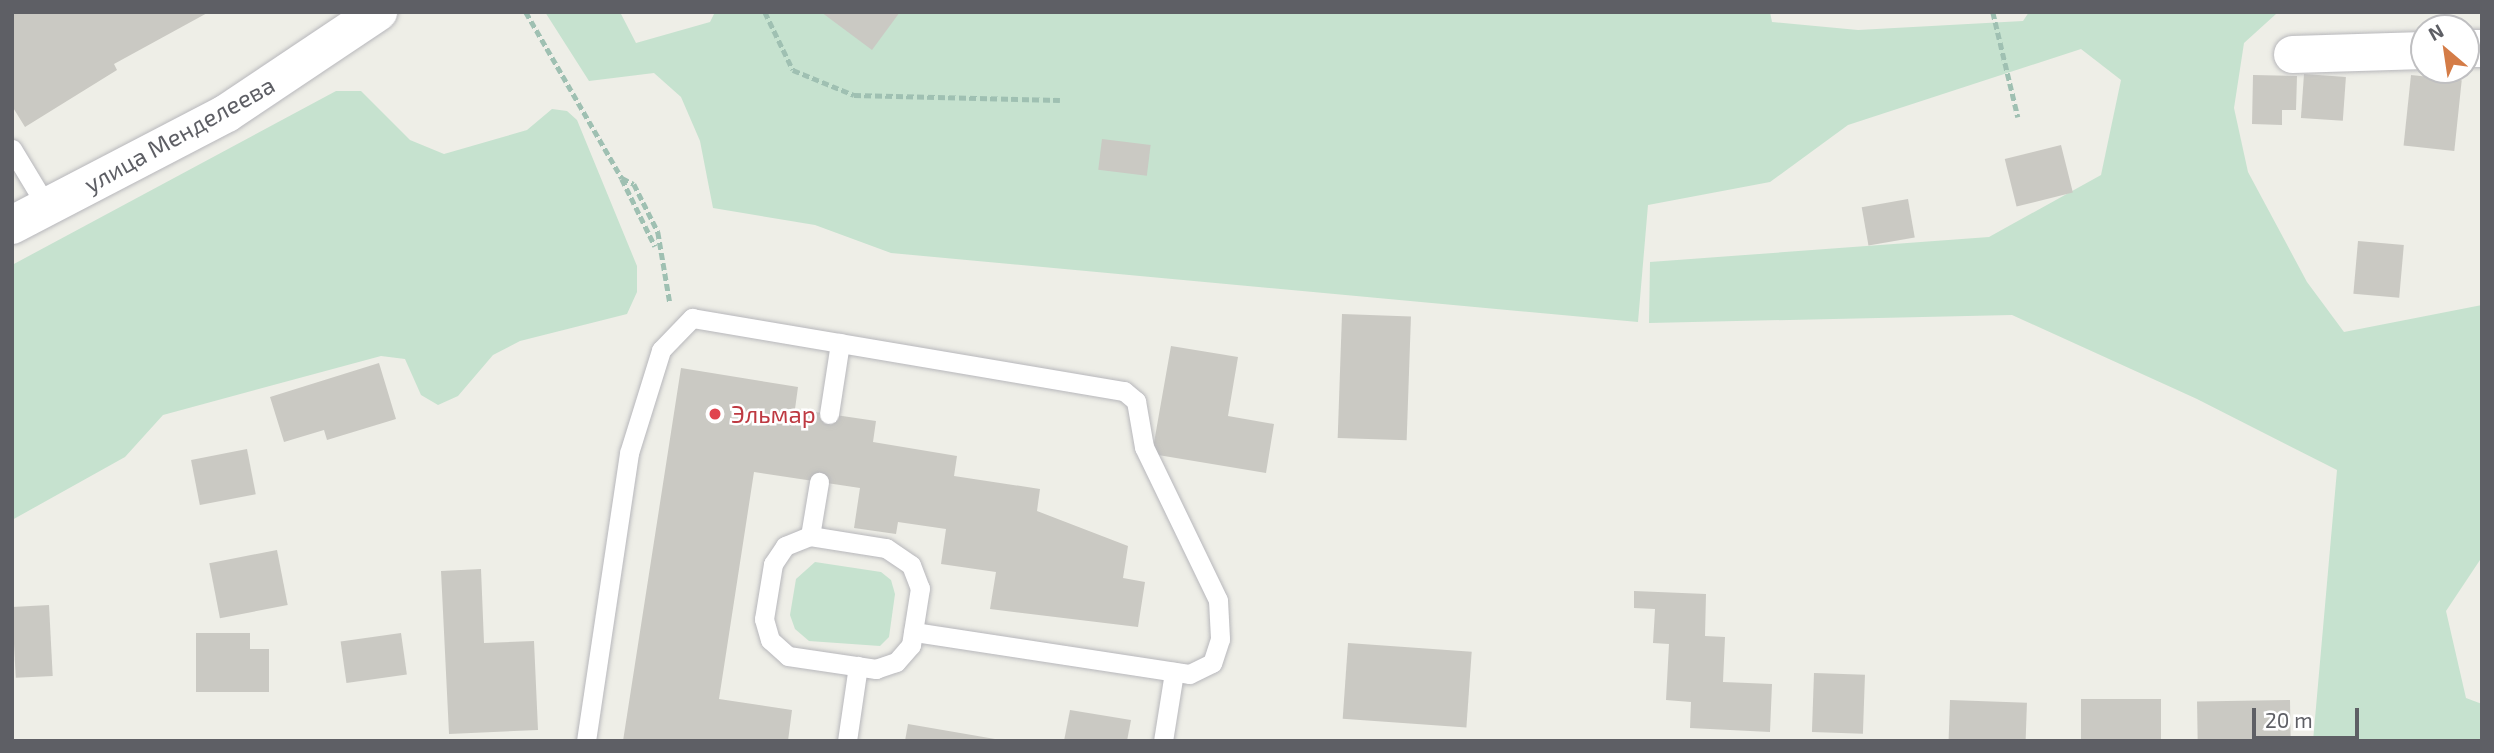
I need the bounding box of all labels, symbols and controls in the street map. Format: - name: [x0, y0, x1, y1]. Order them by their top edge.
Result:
- north arrow: [2410, 14, 2480, 84]
- text: N: [2424, 19, 2447, 45]
- street label: улица Менделеева: [79, 70, 279, 198]
- place label: Эльмар: [731, 400, 816, 428]
- marker: Эльмар: [705, 404, 725, 424]
- scale bar: [2256, 694, 2363, 738]
- text: 20 m: [2265, 707, 2313, 732]

